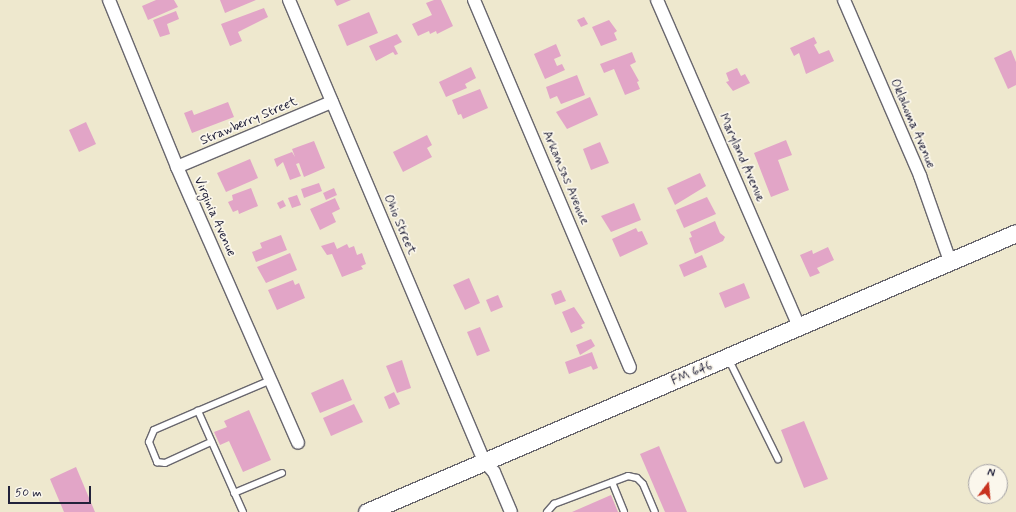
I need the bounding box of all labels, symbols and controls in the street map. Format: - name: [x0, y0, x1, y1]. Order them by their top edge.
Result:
- street label: Oklahoma Avenue: [886, 76, 938, 172]
- street label: Strawberry Street: [198, 95, 300, 149]
- street label: Maryland Avenue: [714, 110, 768, 206]
- street label: Arkansas Avenue: [538, 128, 592, 228]
- street label: Virginia Avenue: [189, 174, 239, 260]
- street label: Ohio Street: [379, 192, 419, 258]
- street label: FM 646: [669, 358, 715, 390]
- north arrow: [968, 464, 1008, 504]
- text: N: [986, 466, 996, 481]
- scale bar: [10, 478, 93, 504]
- text: 50 m: [15, 485, 42, 501]

